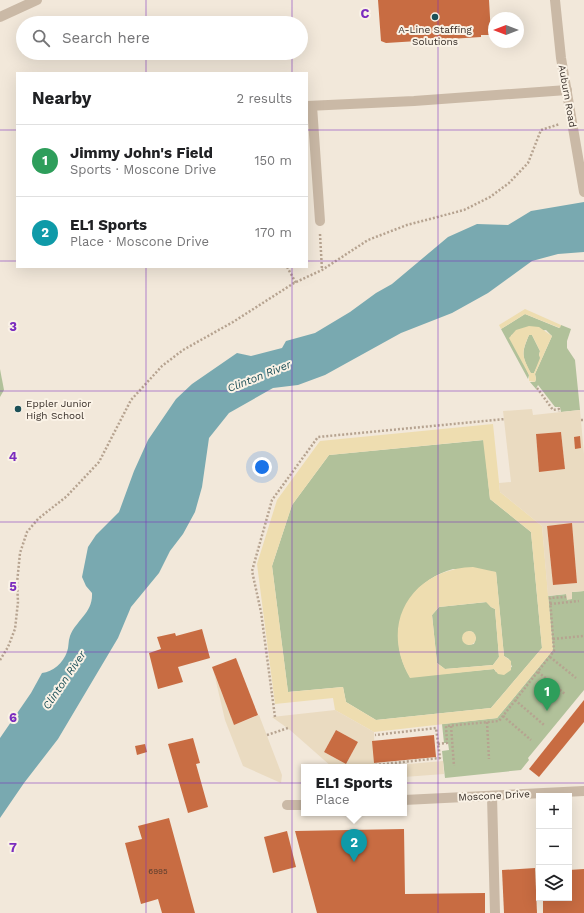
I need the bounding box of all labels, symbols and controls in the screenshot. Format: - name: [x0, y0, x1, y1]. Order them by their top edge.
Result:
- text: C: [361, 6, 370, 21]
- marker: A-Line Staffing Solutions: [430, 12, 440, 22]
- north arrow: [488, 12, 524, 48]
- search box: [16, 16, 308, 60]
- place label: A-Line Staffing Solutions: [398, 24, 473, 47]
- icon: search: [30, 27, 52, 49]
- text: Search here: [62, 29, 150, 47]
- street label: Auburn Road: [557, 64, 578, 128]
- text: Nearby: [32, 88, 91, 108]
- text: 2 results: [237, 91, 292, 106]
- text: Jimmy John's Field: [70, 144, 213, 162]
- text: 1: [42, 153, 48, 168]
- text: 150 m: [254, 153, 292, 168]
- text: Sports · Moscone Drive: [70, 162, 216, 177]
- text: EL1 Sports: [70, 216, 147, 234]
- text: 2: [41, 225, 49, 240]
- text: 170 m: [255, 225, 292, 240]
- text: Place · Moscone Drive: [70, 234, 209, 249]
- text: 3: [9, 319, 17, 334]
- water label: Clinton River: [226, 358, 294, 395]
- place label: Eppler Junior High School: [26, 398, 91, 421]
- marker: Eppler Junior High School: [13, 404, 23, 414]
- text: 4: [9, 449, 18, 464]
- your location: [252, 457, 272, 477]
- text: 5: [9, 579, 17, 594]
- water label: Clinton River: [40, 648, 89, 712]
- pin: 1: [534, 678, 560, 711]
- text: 6: [9, 710, 17, 725]
- popup: [301, 764, 407, 816]
- text: EL1 Sports: [315, 774, 393, 792]
- street label: Moscone Drive: [458, 788, 530, 803]
- text: Place: [315, 792, 350, 807]
- map controls: [536, 793, 572, 901]
- button: +: [536, 793, 572, 829]
- pin: 2: [341, 829, 367, 862]
- button: −: [536, 829, 572, 865]
- text: 7: [9, 840, 17, 855]
- button: layers: [536, 865, 572, 901]
- house number: 6995: [148, 867, 168, 876]

